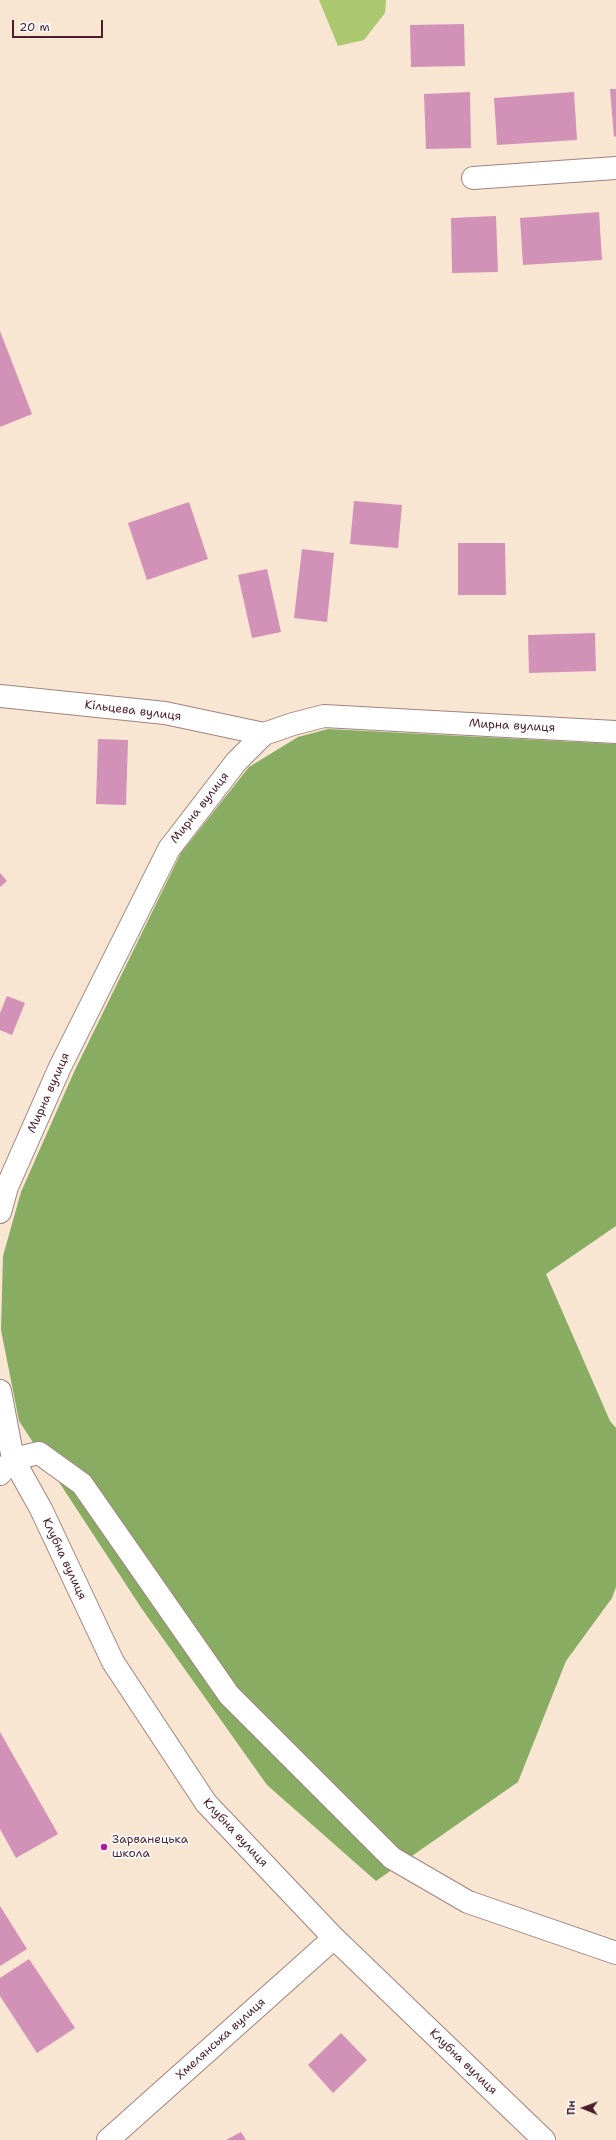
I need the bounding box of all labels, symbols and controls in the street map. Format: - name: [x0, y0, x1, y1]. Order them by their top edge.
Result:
- scale bar: [14, 12, 105, 38]
- text: 20 m: [19, 19, 50, 35]
- street label: Кільцева вулиця: [84, 698, 182, 724]
- street label: Мирна вулиця: [468, 717, 556, 735]
- street label: Мирна вулиця: [168, 769, 232, 847]
- street label: Мирна вулиця: [25, 1051, 73, 1135]
- street label: Клубна вулиця: [39, 1516, 89, 1602]
- street label: Клубна вулиця: [200, 1796, 270, 1870]
- place label: Зарванецька школа: [112, 1833, 188, 1861]
- marker: Зарванецька школа: [99, 1842, 109, 1852]
- street label: Хмелянська вулиця: [173, 1995, 269, 2083]
- street label: Клубна вулиця: [426, 2026, 500, 2098]
- north arrow: [564, 2088, 604, 2128]
- text: Пн: [564, 2100, 579, 2115]

